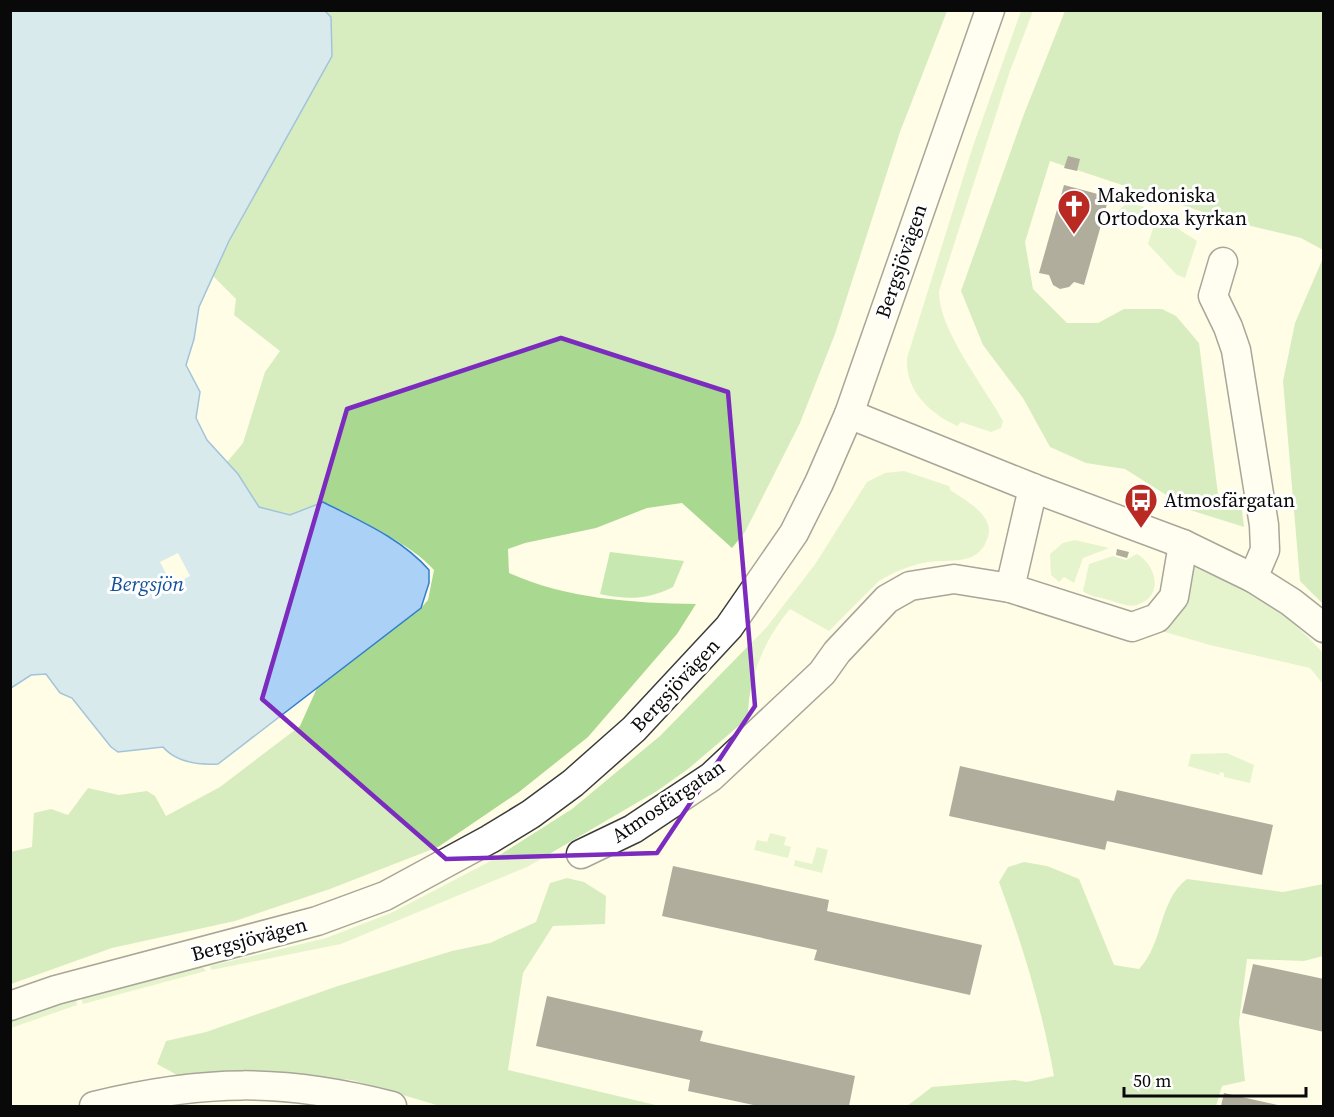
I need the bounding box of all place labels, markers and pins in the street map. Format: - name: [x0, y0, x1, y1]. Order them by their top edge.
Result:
- place label: Makedoniska Ortodoxa kyrkan: [1097, 181, 1247, 232]
- church icon: Makedoniska Ortodoxa kyrkan: [1056, 188, 1092, 235]
- bus stop icon: Atmosfärgatan: [1123, 482, 1159, 529]
- place label: Atmosfärgatan: [1164, 486, 1295, 514]

